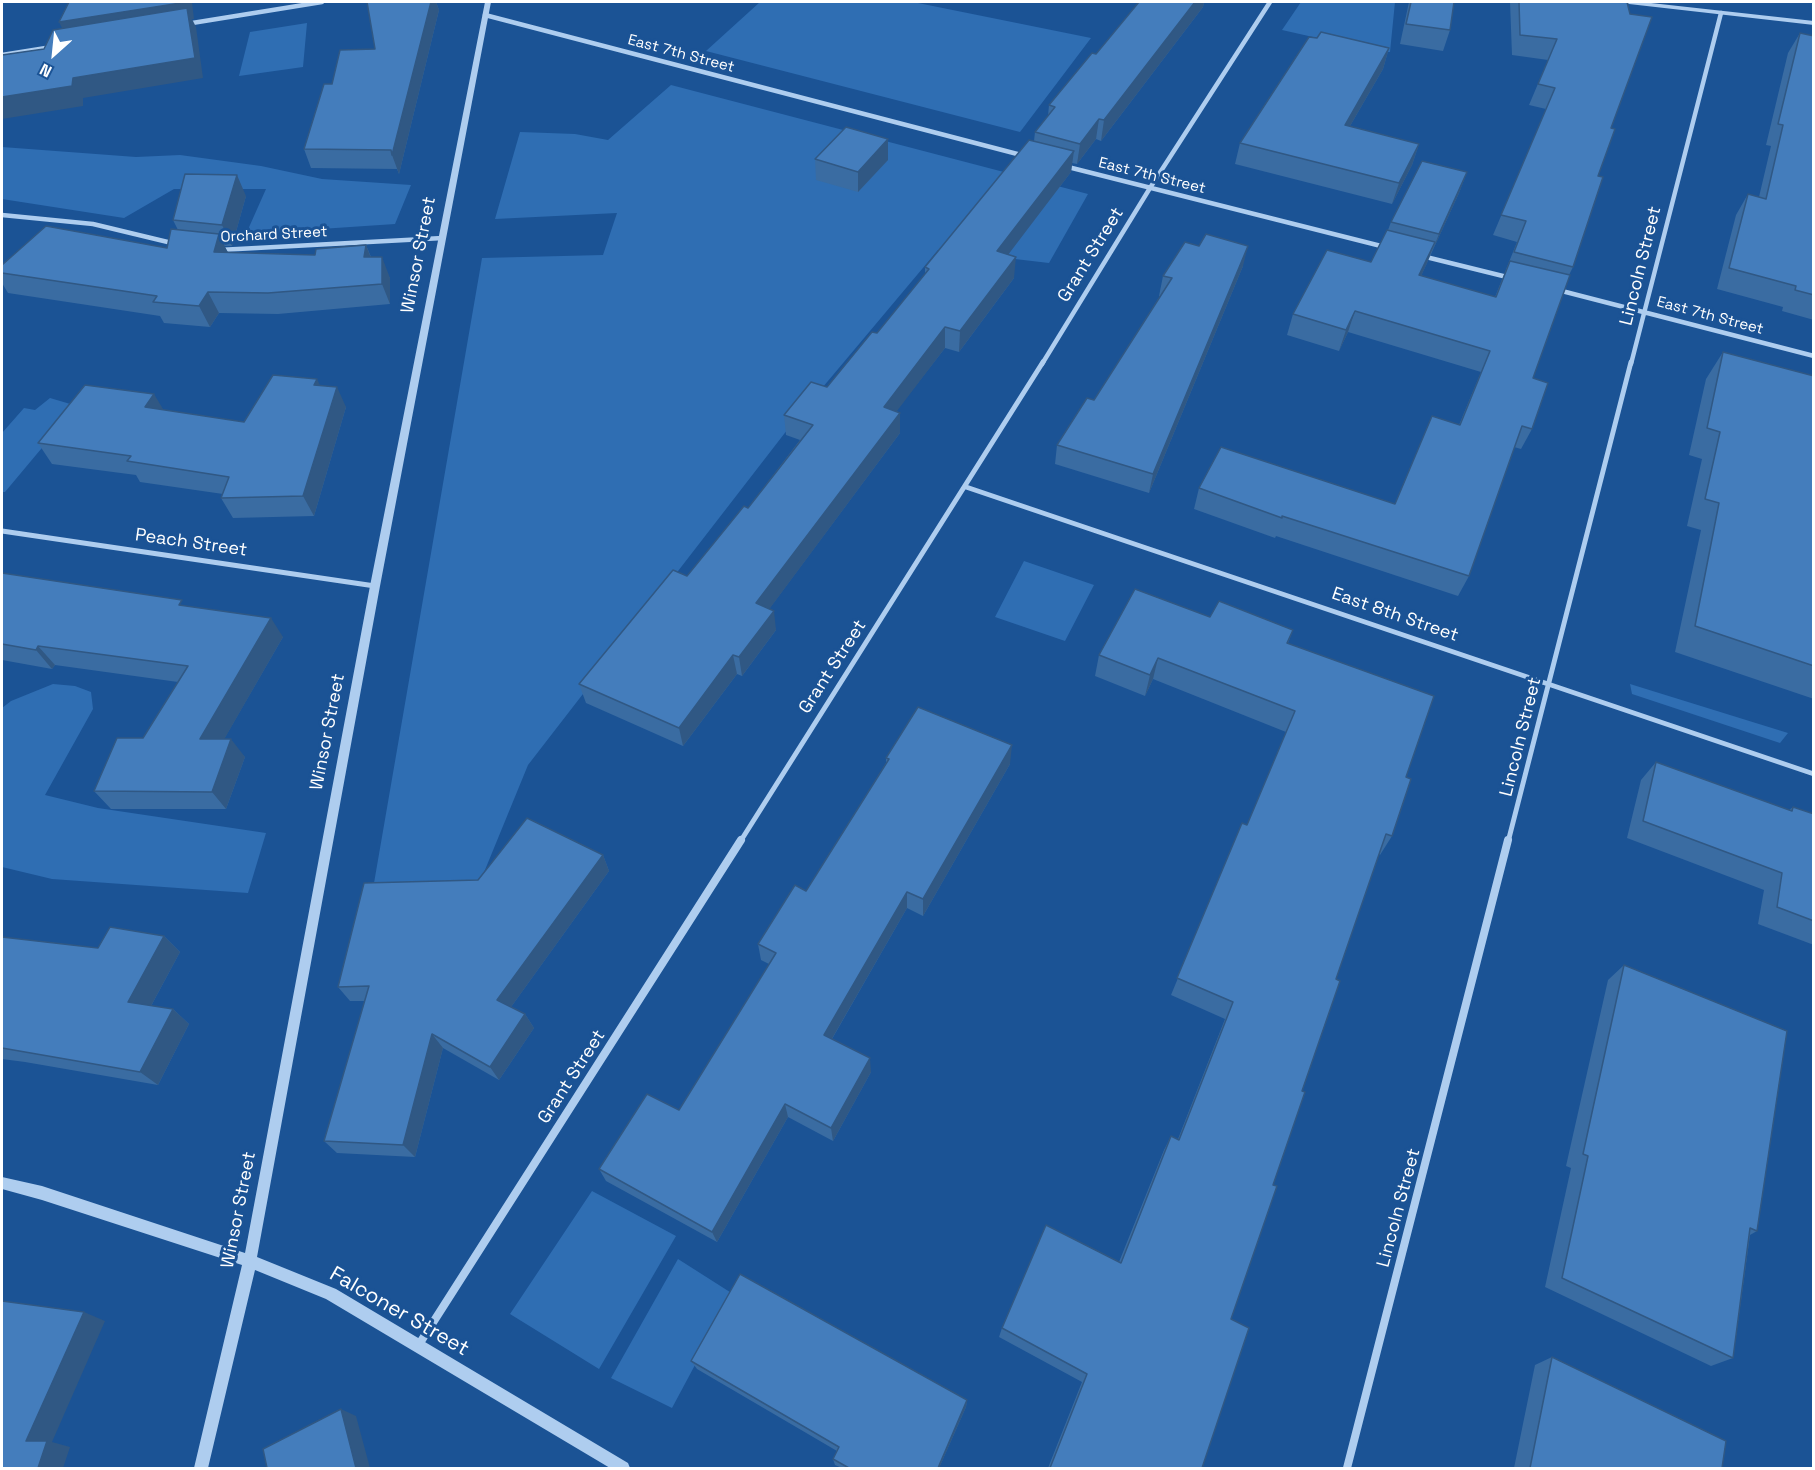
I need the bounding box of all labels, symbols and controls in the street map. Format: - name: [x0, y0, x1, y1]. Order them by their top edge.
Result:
- north arrow: [24, 24, 84, 84]
- street label: East 7th Street: [626, 31, 736, 77]
- text: N: [36, 59, 55, 82]
- street label: East 7th Street: [1097, 154, 1207, 198]
- street label: Winsor Street: [397, 195, 441, 315]
- street label: Grant Street: [1053, 204, 1129, 306]
- street label: Lincoln Street: [1616, 204, 1666, 328]
- street label: Orchard Street: [220, 223, 328, 247]
- street label: East 7th Street: [1655, 293, 1765, 339]
- street label: Peach Street: [134, 524, 248, 562]
- street label: East 8th Street: [1329, 583, 1461, 647]
- street label: Grant Street: [795, 616, 871, 718]
- street label: Winsor Street: [306, 672, 350, 792]
- street label: Lincoln Street: [1496, 675, 1546, 799]
- street label: Grant Street: [534, 1026, 610, 1128]
- street label: Lincoln Street: [1373, 1146, 1425, 1270]
- street label: Winsor Street: [217, 1150, 261, 1270]
- street label: Falconer Street: [325, 1262, 473, 1362]

